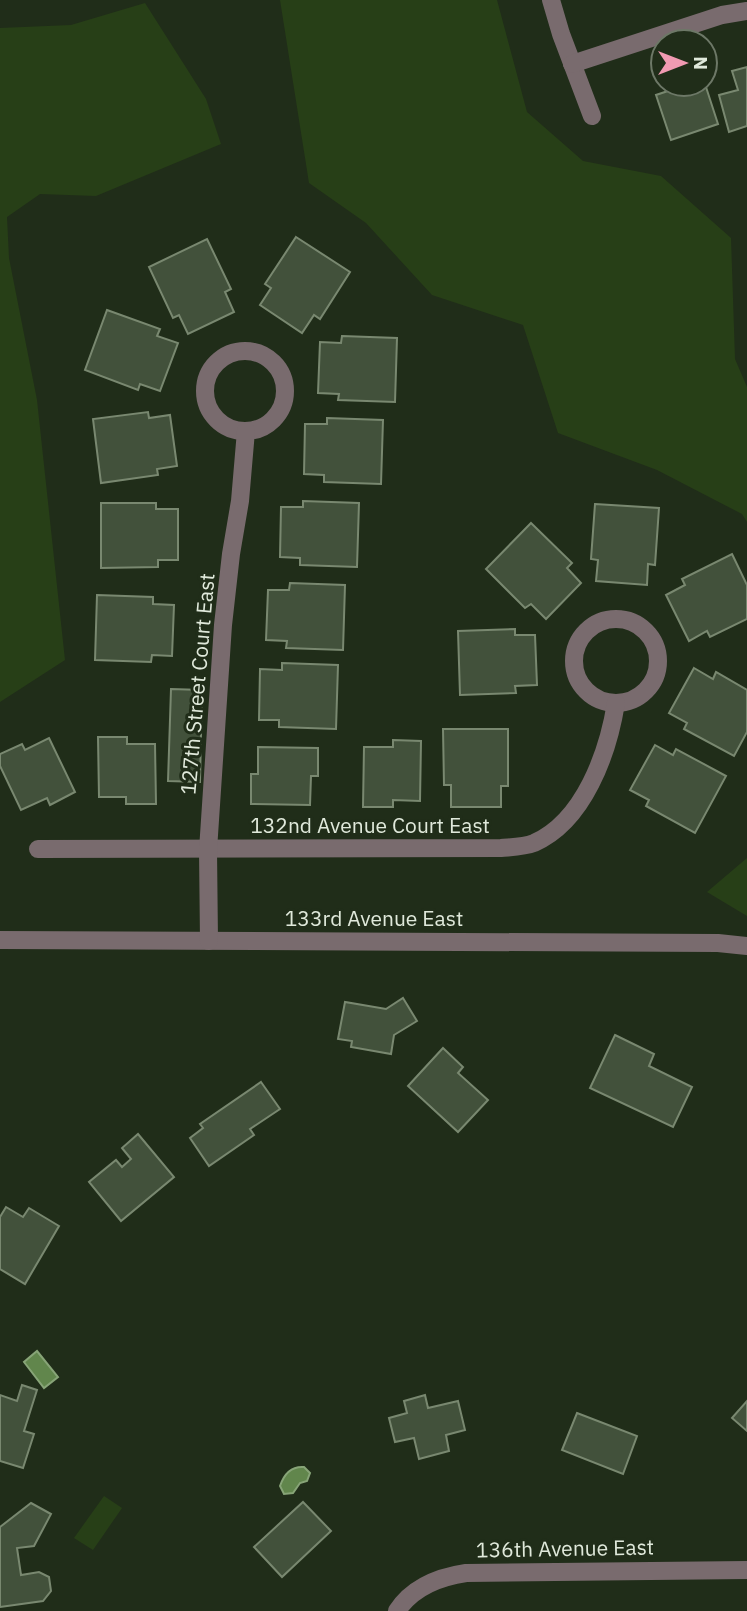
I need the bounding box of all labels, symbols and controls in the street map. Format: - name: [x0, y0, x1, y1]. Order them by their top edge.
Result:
- north arrow: [649, 28, 719, 98]
- text: N: [689, 56, 713, 70]
- street label: 127th Street Court East: [173, 572, 221, 796]
- street label: 132nd Avenue Court East: [250, 811, 490, 839]
- street label: 133rd Avenue East: [285, 904, 463, 932]
- street label: 136th Avenue East: [476, 1532, 654, 1564]

